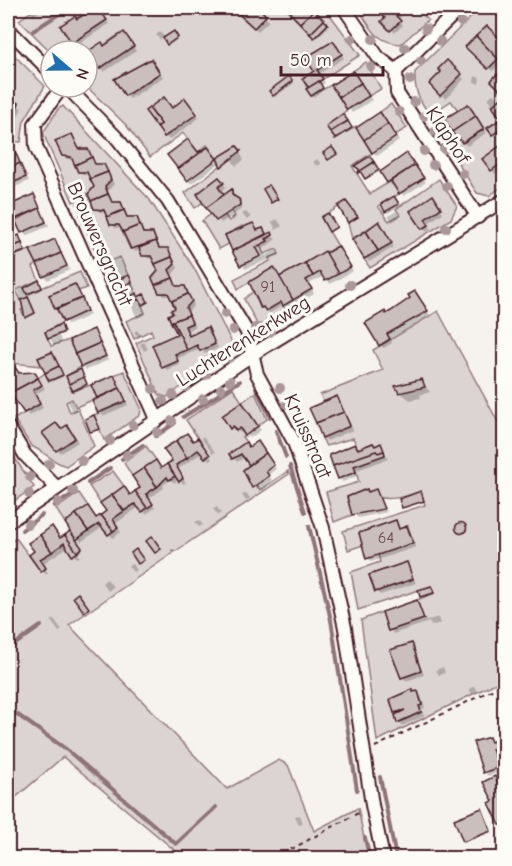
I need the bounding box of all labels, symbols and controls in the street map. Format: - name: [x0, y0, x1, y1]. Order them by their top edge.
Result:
- north arrow: [39, 39, 99, 99]
- scale bar: [281, 39, 383, 77]
- text: 50 m: [290, 50, 332, 71]
- text: N: [72, 66, 92, 82]
- street label: Klaphof: [421, 102, 476, 169]
- street label: Brouwersgracht: [62, 178, 138, 311]
- house number: 91: [261, 278, 275, 296]
- street label: Luchterenkerkweg: [172, 291, 314, 391]
- street label: Kruisstraat: [279, 390, 337, 483]
- house number: 64: [378, 529, 394, 547]

